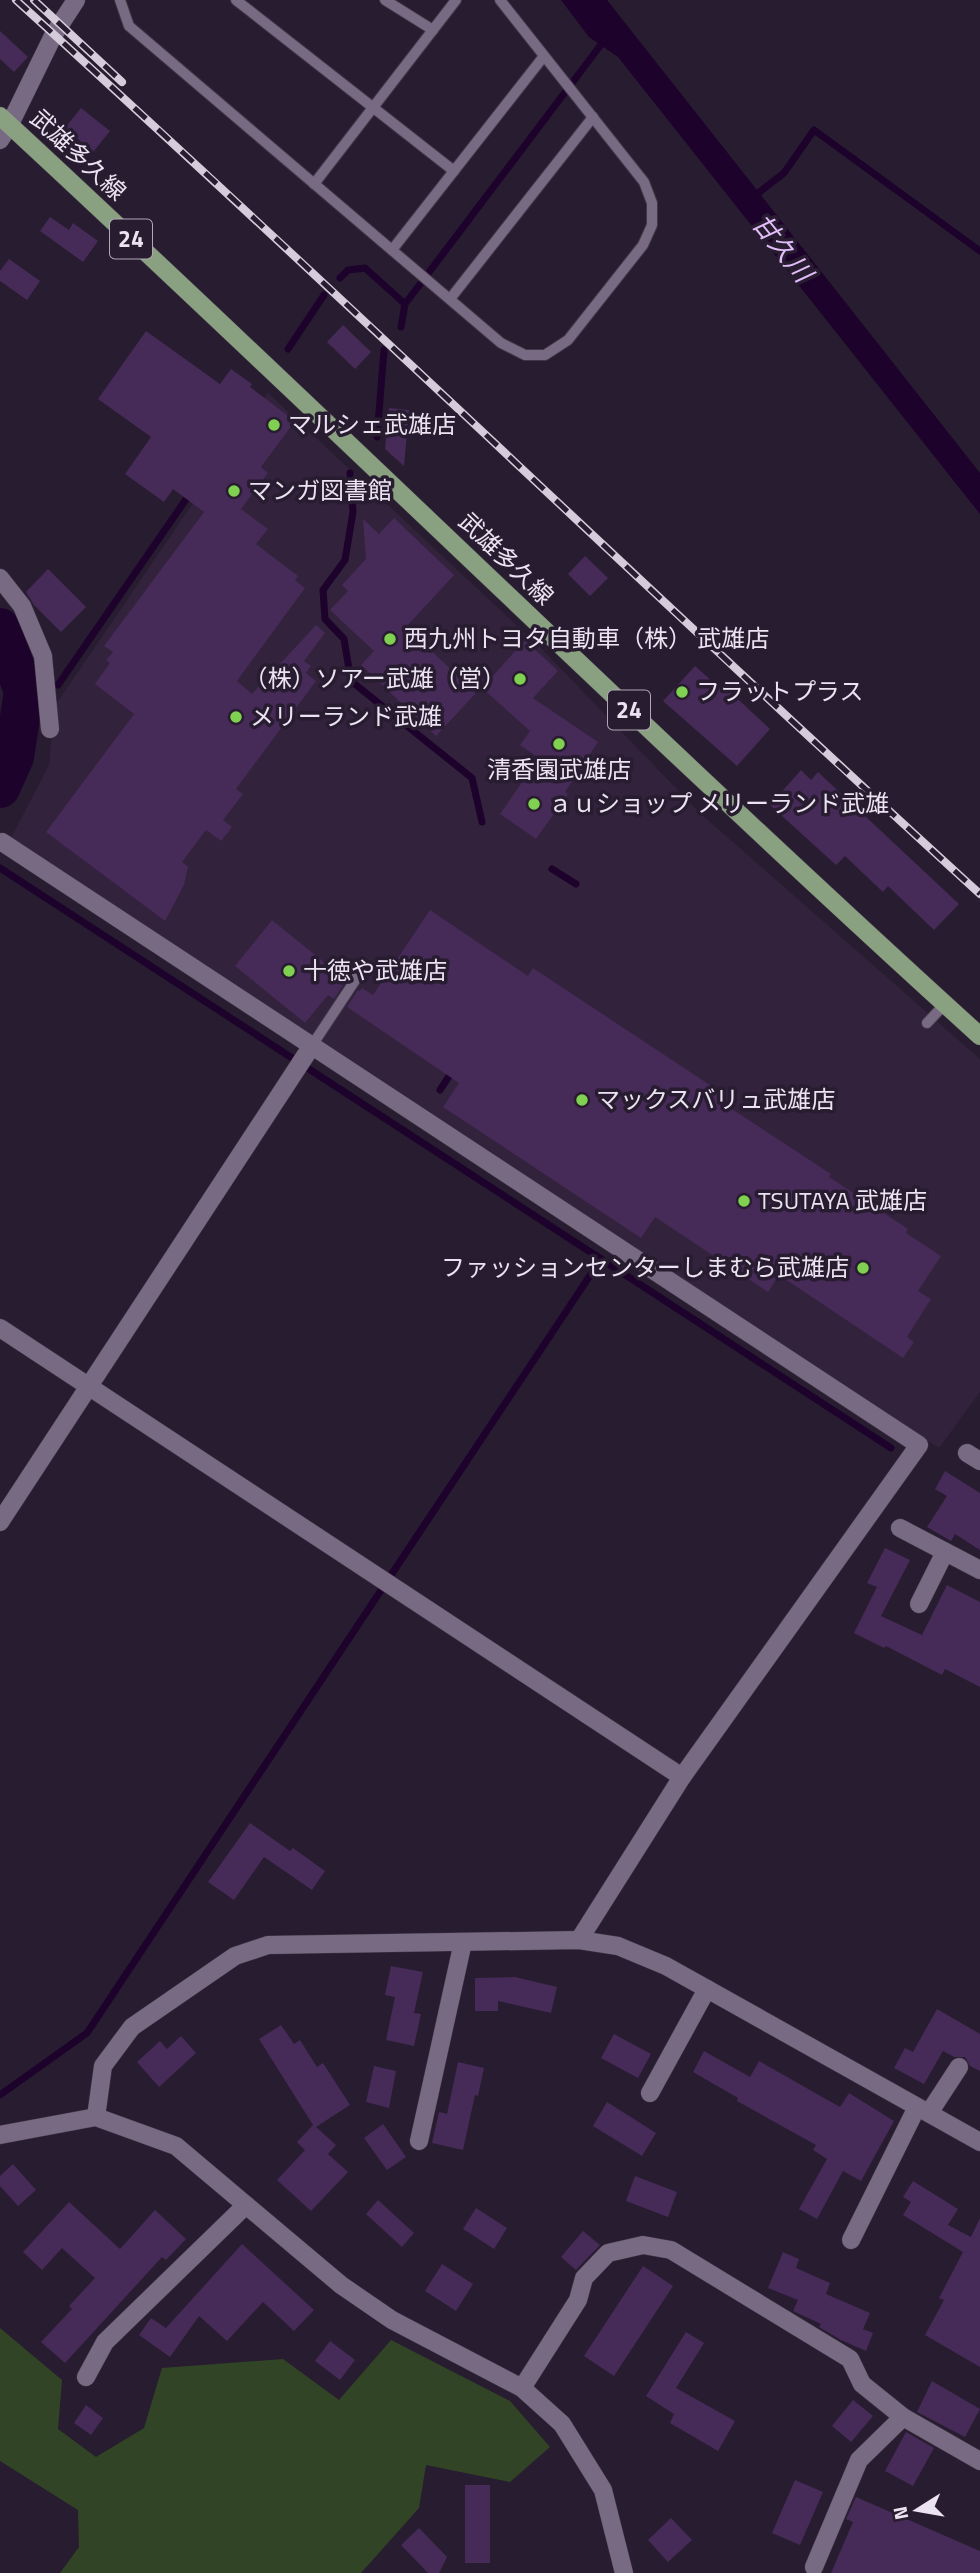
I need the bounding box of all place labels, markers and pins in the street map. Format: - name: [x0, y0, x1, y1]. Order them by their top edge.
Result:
- place label: マルシェ武雄店: [288, 406, 456, 442]
- marker: マルシェ武雄店: [266, 417, 282, 433]
- place label: マンガ図書館: [248, 472, 392, 508]
- marker: マンガ図書館: [226, 483, 242, 499]
- place label: 西九州トヨタ自動車（株） 武雄店: [404, 620, 769, 656]
- marker: 西九州トヨタ自動車（株） 武雄店: [382, 631, 398, 647]
- place label: （株）ソアー武雄（営）: [243, 660, 506, 696]
- marker: （株）ソアー武雄（営）: [512, 671, 528, 687]
- place label: フラットプラス: [696, 673, 864, 709]
- marker: フラットプラス: [674, 684, 690, 700]
- place label: メリーランド武雄: [250, 698, 442, 734]
- marker: メリーランド武雄: [228, 709, 244, 725]
- marker: 清香園武雄店: [551, 736, 567, 752]
- place label: 清香園武雄店: [487, 751, 631, 787]
- place label: ａｕショップ メリーランド武雄: [548, 785, 889, 821]
- marker: ａｕショップ メリーランド武雄: [526, 796, 542, 812]
- place label: 十徳や武雄店: [303, 952, 447, 988]
- marker: 十徳や武雄店: [281, 963, 297, 979]
- place label: マックスバリュ武雄店: [596, 1081, 835, 1117]
- marker: マックスバリュ武雄店: [574, 1092, 590, 1108]
- place label: TSUTAYA 武雄店: [758, 1182, 927, 1218]
- marker: TSUTAYA 武雄店: [736, 1193, 752, 1209]
- place label: ファッションセンターしまむら武雄店: [441, 1249, 849, 1285]
- marker: ファッションセンターしまむら武雄店: [855, 1260, 871, 1276]

